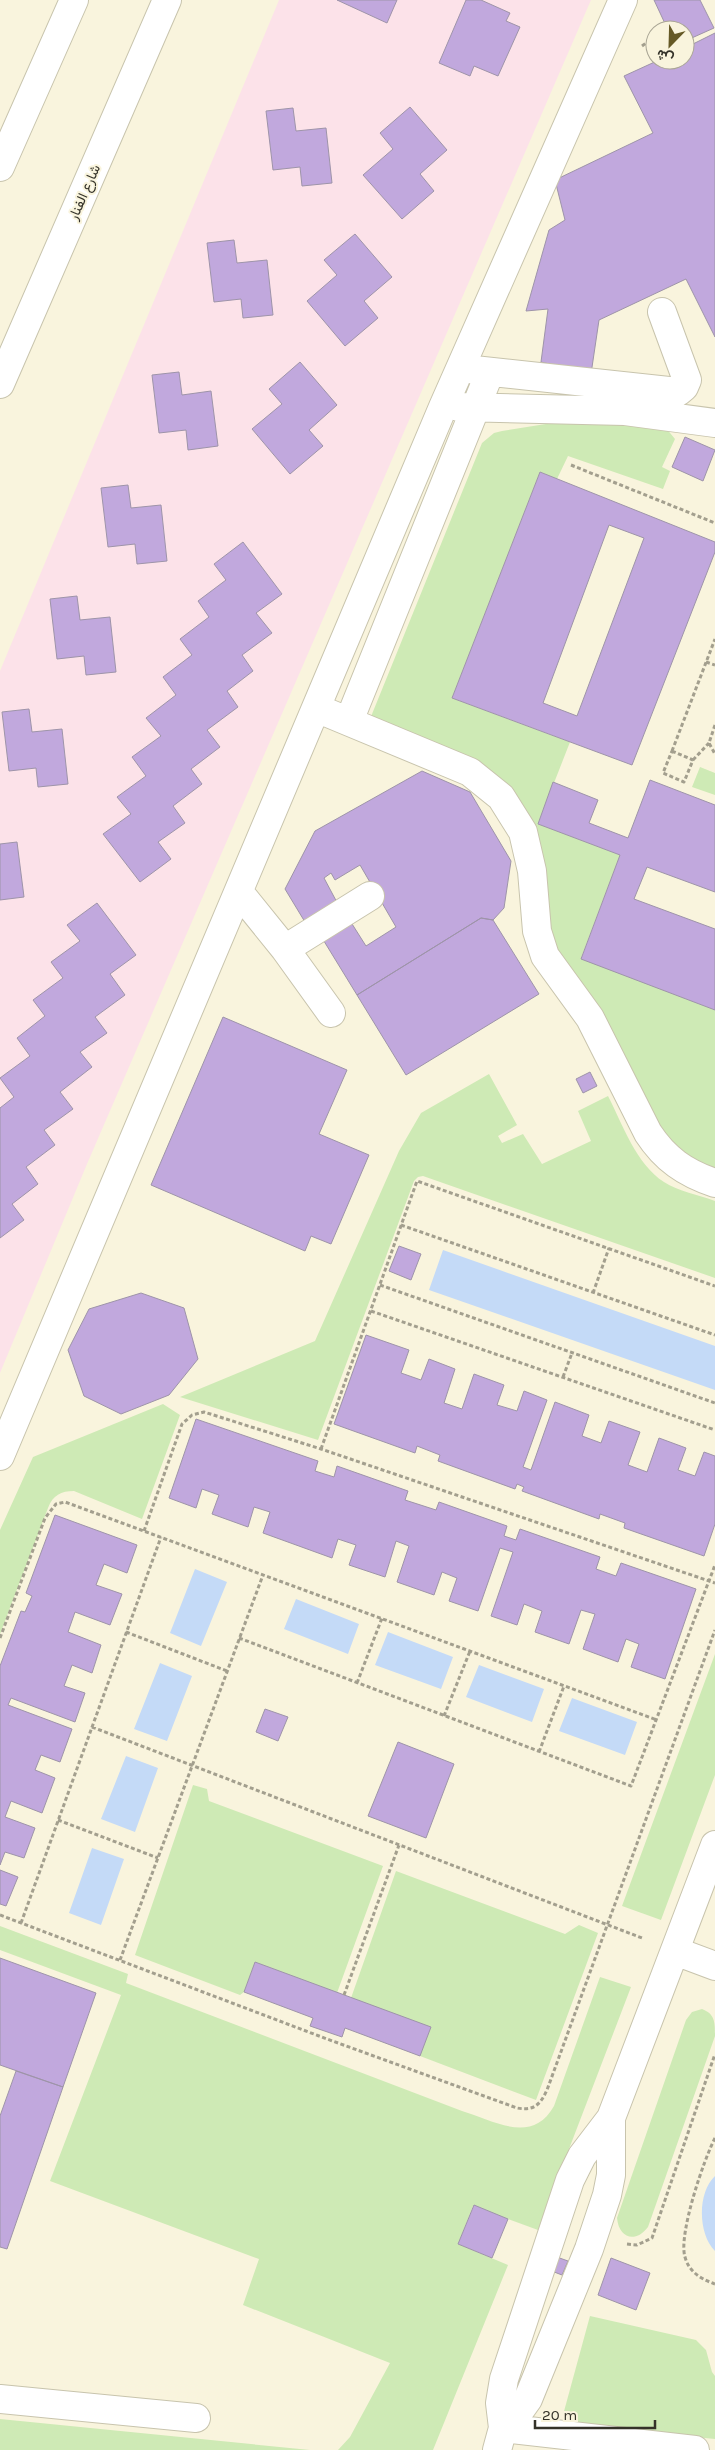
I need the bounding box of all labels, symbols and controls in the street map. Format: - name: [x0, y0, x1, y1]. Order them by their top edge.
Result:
- north arrow: [645, 20, 695, 70]
- text: ش: [654, 45, 676, 68]
- street label: شارع الفنار: [64, 162, 106, 224]
- scale bar: [535, 2398, 655, 2430]
- text: 20 m: [542, 2406, 577, 2424]

